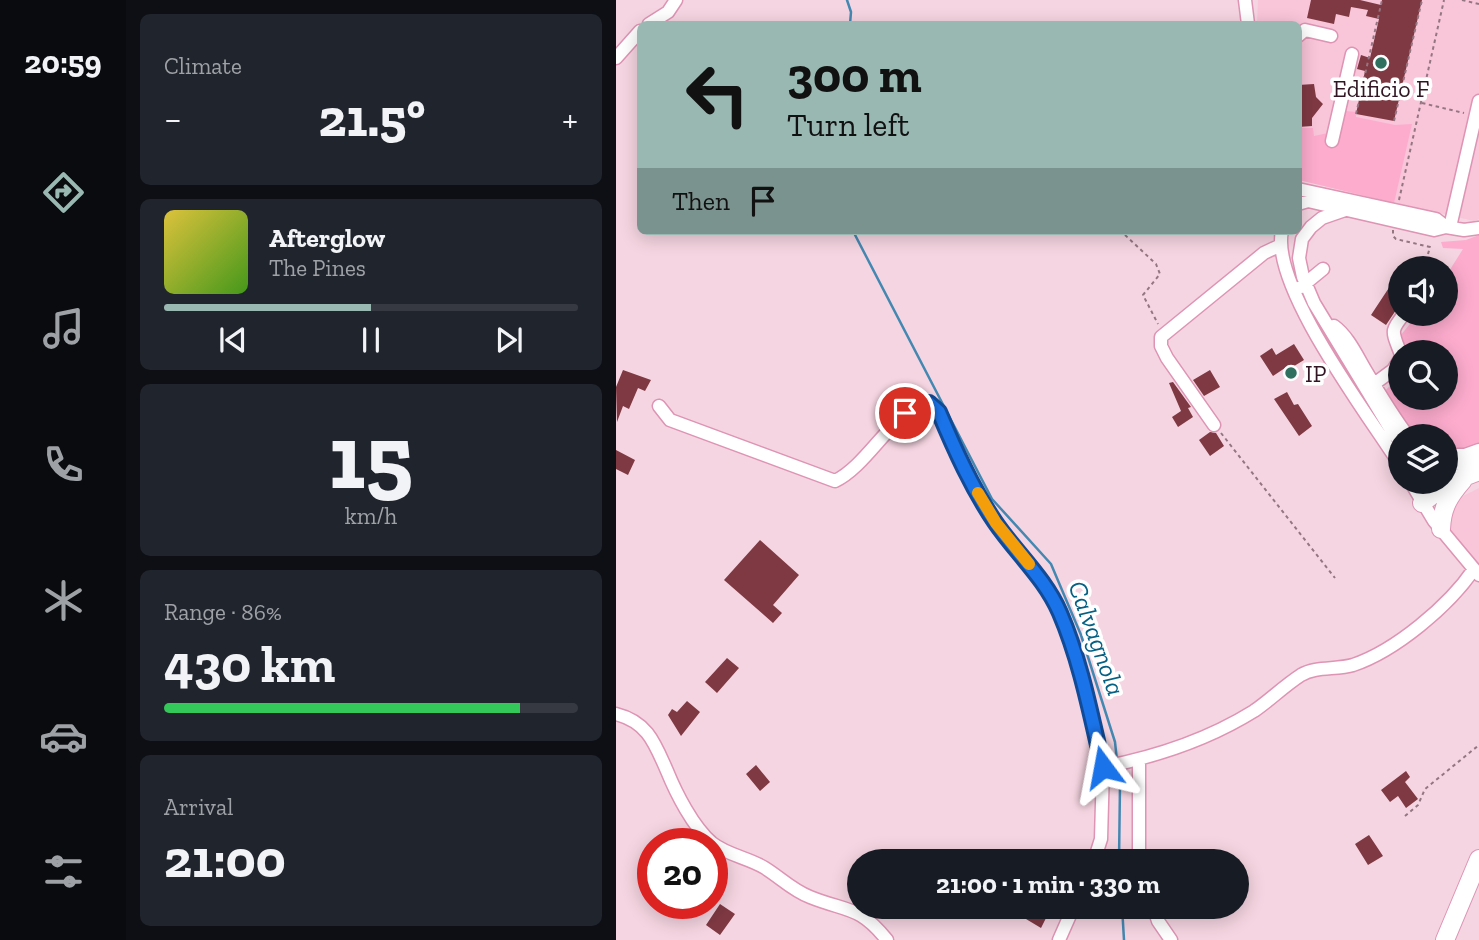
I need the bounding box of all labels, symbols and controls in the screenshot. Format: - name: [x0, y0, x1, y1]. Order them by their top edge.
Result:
- text: 20:59: [24, 43, 102, 81]
- text: 300 m: [787, 46, 922, 105]
- icon: left: [672, 49, 763, 140]
- text: Climate: [164, 52, 242, 80]
- marker: Edificio F: [1373, 55, 1389, 71]
- place label: Edificio F: [1333, 74, 1429, 103]
- text: 21.5°: [318, 87, 425, 149]
- text: −: [164, 96, 182, 142]
- text: +: [562, 96, 578, 142]
- text: Turn left: [787, 106, 909, 144]
- icon: directions: [39, 168, 88, 217]
- icon: arrive: [744, 182, 782, 220]
- text: Then: [672, 185, 730, 217]
- text: Afterglow: [269, 222, 385, 254]
- text: The Pines: [269, 254, 366, 282]
- map controls: [1388, 256, 1458, 494]
- button: sound: [1388, 256, 1458, 326]
- icon: music: [39, 304, 88, 353]
- icon: previous: [214, 321, 252, 359]
- icon: pause: [352, 321, 390, 359]
- icon: next: [490, 321, 528, 359]
- button: search: [1388, 340, 1458, 410]
- place label: IP: [1305, 359, 1327, 388]
- marker: IP: [1283, 365, 1299, 381]
- pin: [875, 383, 935, 443]
- icon: arrive: [886, 394, 924, 432]
- text: 15: [329, 402, 413, 511]
- button: layers: [1388, 424, 1458, 494]
- icon: phone: [39, 440, 88, 489]
- text: km/h: [345, 502, 397, 530]
- icon: climate: [39, 576, 88, 625]
- water label: Calvagnola: [1062, 576, 1132, 700]
- text: Range · 86%: [164, 598, 282, 626]
- text: 430 km: [164, 633, 335, 695]
- icon: car: [39, 712, 88, 761]
- position arrow: [1066, 730, 1140, 804]
- text: Arrival: [164, 793, 233, 821]
- text: 21:00: [164, 828, 286, 890]
- speed limit sign: 20: [637, 828, 728, 919]
- icon: filters: [39, 847, 88, 896]
- text: 21:00 · 1 min · 330 m: [936, 868, 1160, 900]

